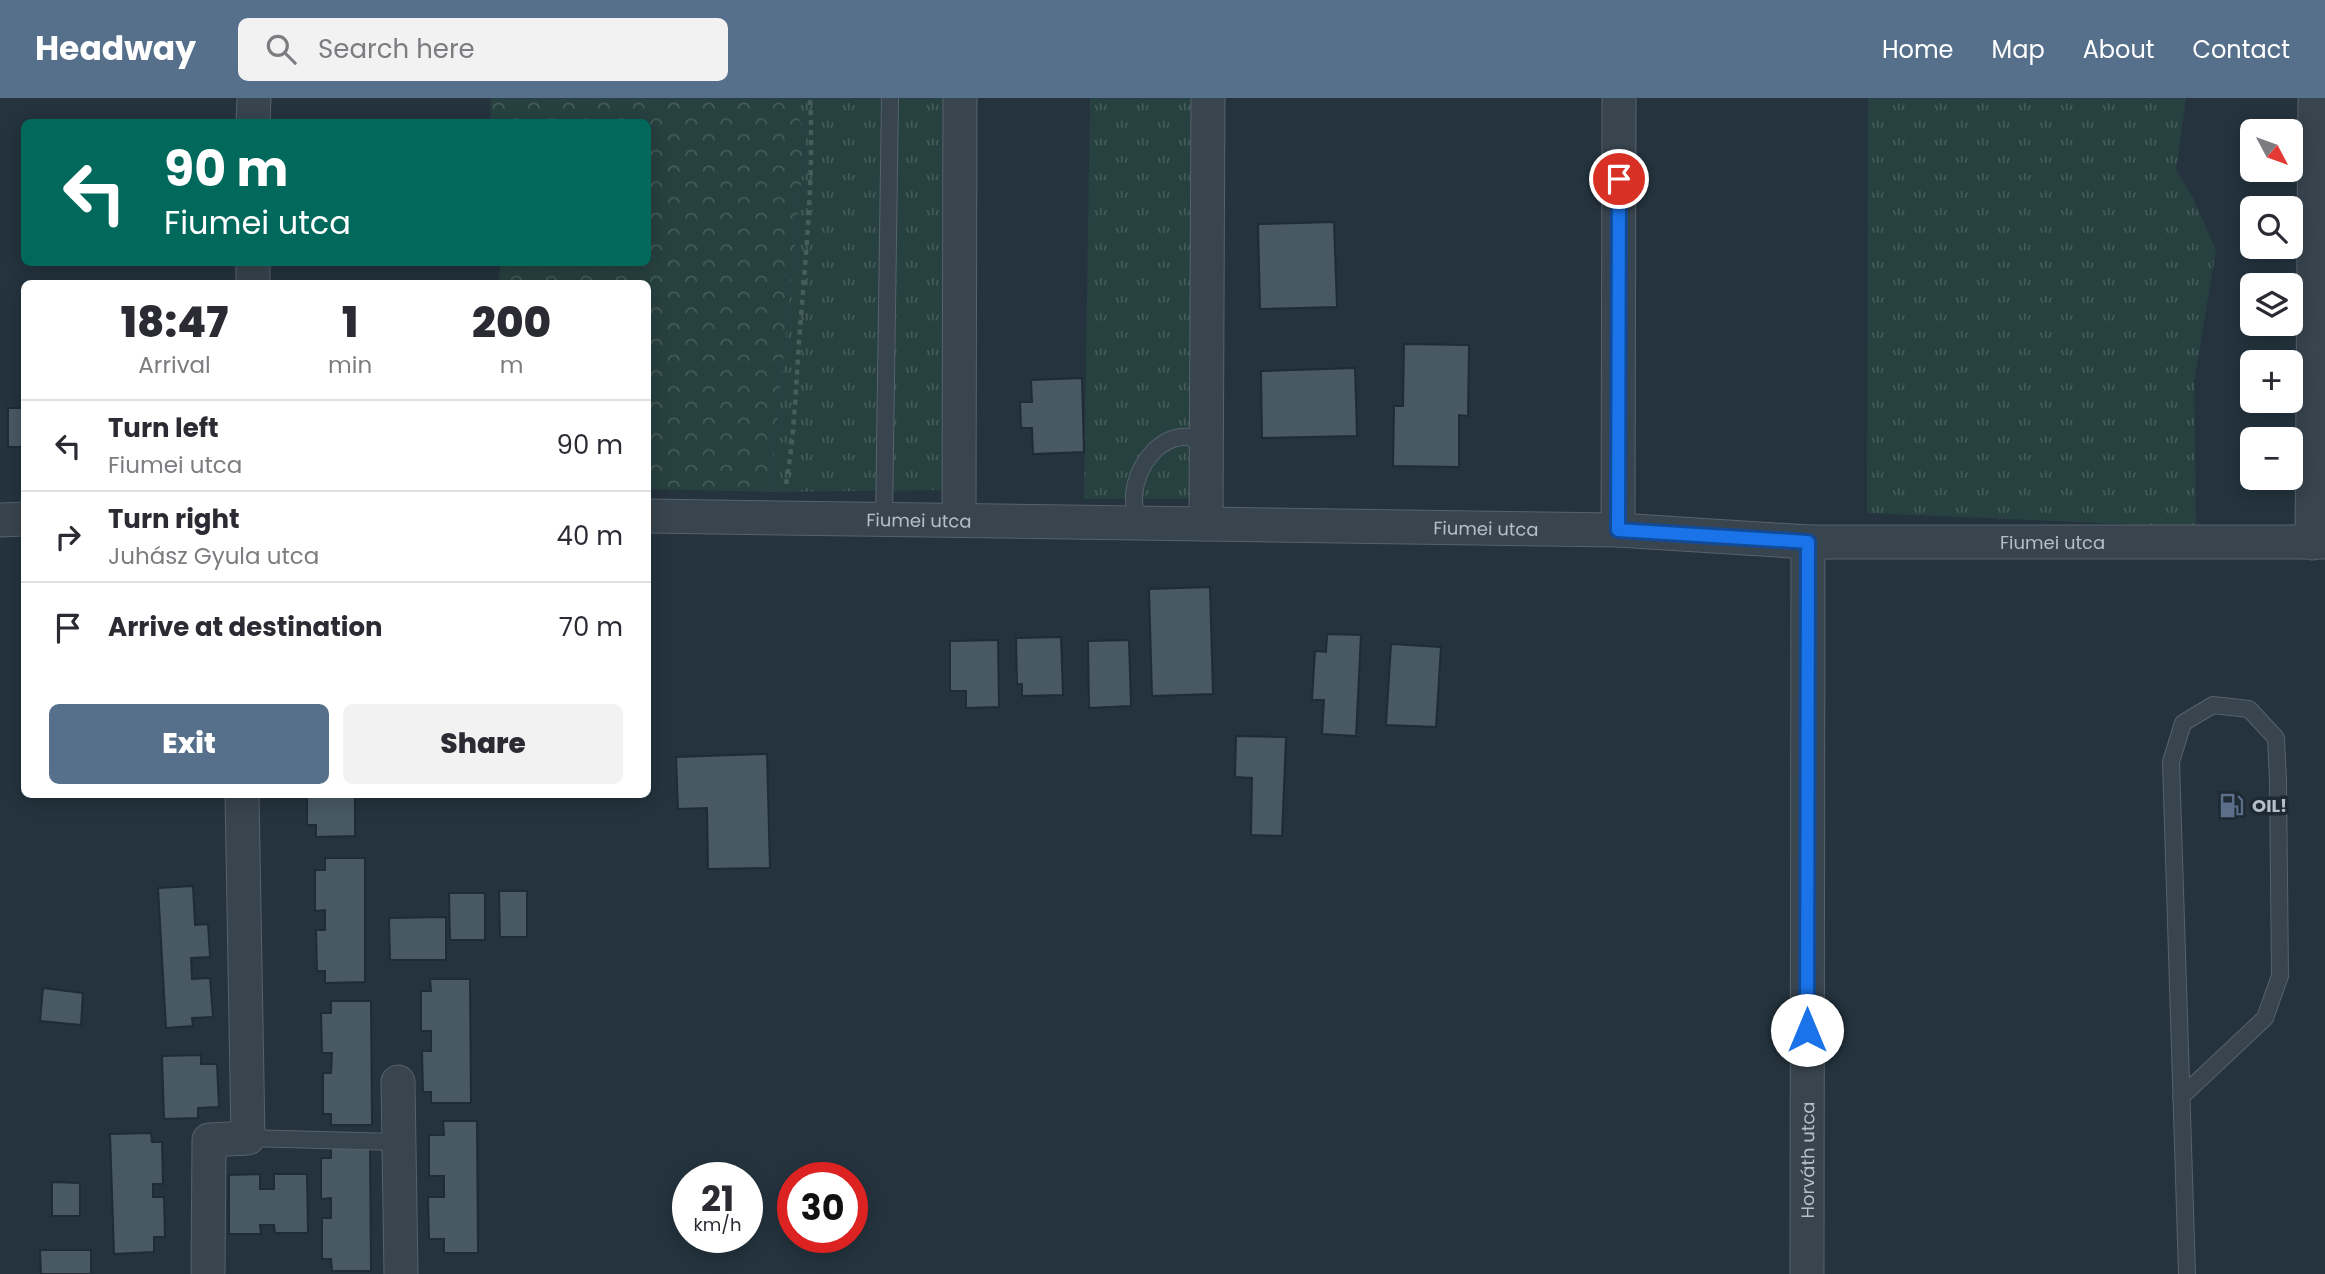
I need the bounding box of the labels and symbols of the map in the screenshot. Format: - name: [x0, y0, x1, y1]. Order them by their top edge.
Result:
- north arrow: [2240, 119, 2303, 182]
- pin: [1589, 149, 1649, 209]
- street label: Fiumei utca: [866, 507, 972, 533]
- street label: Fiumei utca: [1433, 515, 1539, 541]
- street label: Fiumei utca: [2000, 530, 2105, 555]
- fuel station icon: OIL!: [2218, 791, 2246, 819]
- place label: OIL!: [2252, 793, 2287, 818]
- position arrow: [1770, 993, 1844, 1067]
- street label: Horváth utca: [1795, 1101, 1820, 1219]
- speed limit sign: 30: [777, 1162, 868, 1253]

